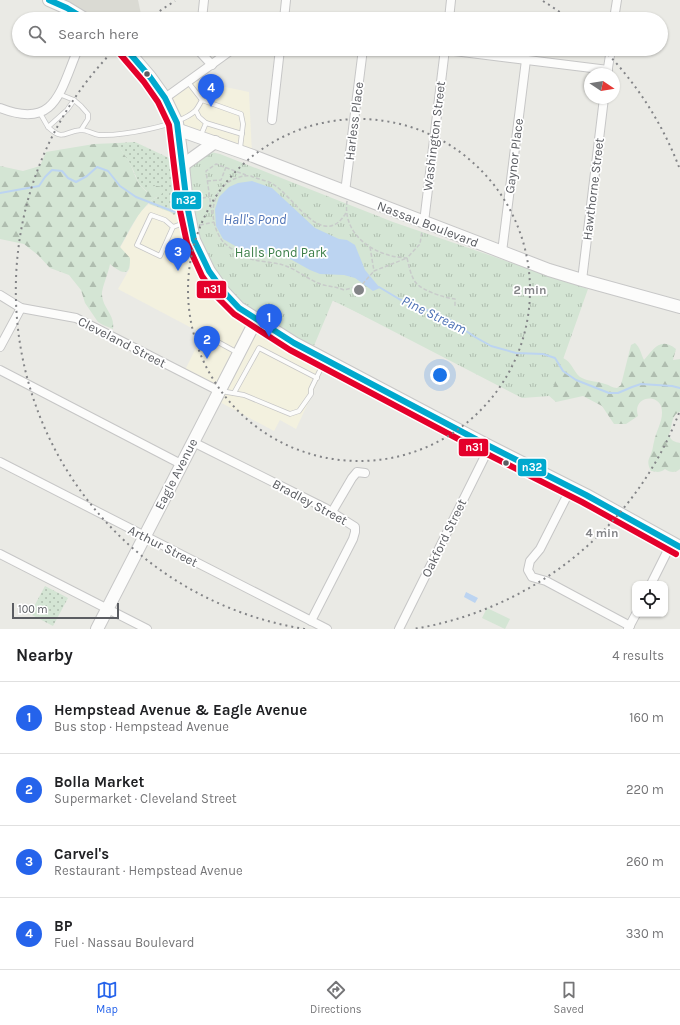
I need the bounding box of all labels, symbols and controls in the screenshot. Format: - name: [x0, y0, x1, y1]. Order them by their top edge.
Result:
- search box: [12, 12, 668, 56]
- icon: search: [26, 23, 48, 45]
- text: Search here: [58, 25, 139, 43]
- north arrow: [584, 68, 620, 104]
- unlabelled marker: [142, 69, 152, 79]
- pin: 4: [198, 74, 224, 107]
- street label: Washington Street: [420, 80, 448, 192]
- street label: Harless Place: [342, 81, 366, 161]
- street label: Gaynor Place: [502, 117, 526, 194]
- street label: Hawthorne Street: [579, 137, 607, 241]
- line badge: n32: [171, 191, 202, 210]
- text: n32: [176, 194, 197, 207]
- street label: Nassau Boulevard: [375, 198, 481, 250]
- water label: Hall's Pond: [224, 211, 287, 228]
- pin: 3: [165, 238, 191, 271]
- park label: Halls Pond Park: [235, 245, 327, 260]
- line badge: n31: [196, 280, 227, 299]
- text: n31: [203, 283, 221, 296]
- centre of rings: [352, 283, 366, 297]
- text: 2 min: [513, 283, 547, 297]
- water label: Pine Stream: [399, 292, 470, 338]
- pin: 1: [256, 304, 282, 337]
- street label: Cleveland Street: [76, 313, 169, 371]
- pin: 2: [194, 326, 220, 359]
- your location: [430, 365, 450, 385]
- street label: Eagle Avenue: [152, 436, 201, 512]
- line badge: n31: [458, 438, 489, 457]
- text: n31: [465, 441, 483, 454]
- unlabelled marker: [501, 458, 511, 468]
- line badge: n32: [517, 458, 547, 477]
- text: n32: [522, 461, 543, 474]
- street label: Bradley Street: [270, 476, 350, 528]
- street label: Oakford Street: [419, 496, 470, 580]
- street label: Arthur Street: [126, 522, 200, 570]
- text: 4 min: [586, 526, 618, 540]
- map controls: [632, 581, 668, 617]
- button: locate: [632, 581, 668, 617]
- scale bar: [12, 601, 119, 620]
- text: 100 m: [18, 603, 48, 616]
- text: Nearby: [16, 645, 73, 665]
- text: 4 results: [612, 648, 664, 663]
- text: Hempstead Avenue & Eagle Avenue: [54, 701, 307, 719]
- text: 1: [27, 710, 31, 725]
- text: 160 m: [629, 710, 664, 725]
- text: Bus stop · Hempstead Avenue: [54, 719, 229, 734]
- text: Bolla Market: [54, 773, 144, 791]
- text: 2: [25, 782, 33, 797]
- text: 220 m: [626, 782, 664, 797]
- text: Supermarket · Cleveland Street: [54, 791, 237, 806]
- text: Carvel's: [54, 845, 109, 863]
- text: 3: [25, 854, 33, 869]
- text: 260 m: [626, 854, 664, 869]
- text: Restaurant · Hempstead Avenue: [54, 863, 243, 878]
- text: BP: [54, 917, 72, 935]
- text: 4: [25, 926, 33, 941]
- text: 330 m: [626, 926, 664, 941]
- text: Fuel · Nassau Boulevard: [54, 935, 194, 950]
- tab: Map: [96, 979, 118, 1016]
- tab: Directions: [310, 979, 362, 1016]
- tab: Saved: [554, 979, 584, 1016]

